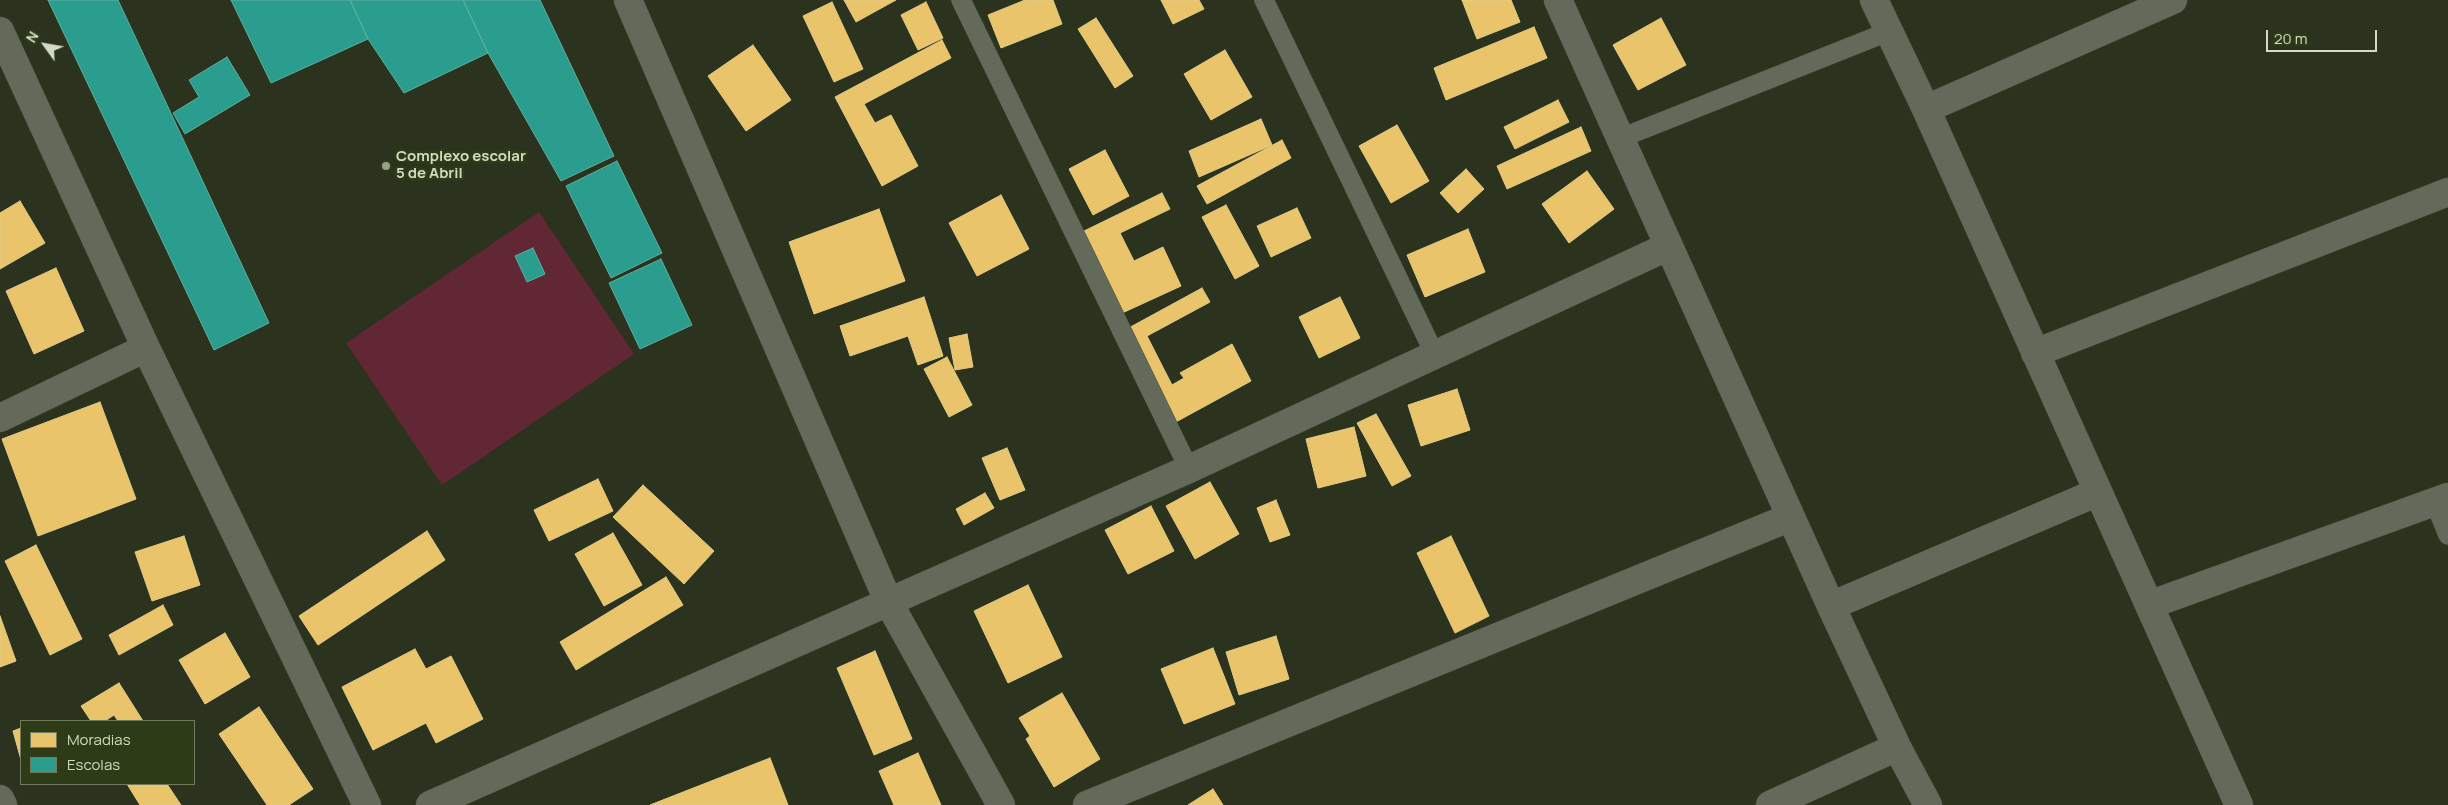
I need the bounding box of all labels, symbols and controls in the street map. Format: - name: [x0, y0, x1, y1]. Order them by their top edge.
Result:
- north arrow: [20, 20, 70, 70]
- scale bar: [2268, 20, 2379, 52]
- text: N: [21, 27, 43, 46]
- text: 20 m: [2274, 28, 2307, 49]
- place label: Complexo escolar 5 de Abril: [396, 148, 526, 183]
- marker: Complexo escolar 5 de Abril: [380, 160, 392, 172]
- legend: [20, 720, 195, 785]
- text: Moradias: [67, 729, 131, 750]
- text: Escolas: [67, 754, 120, 775]

